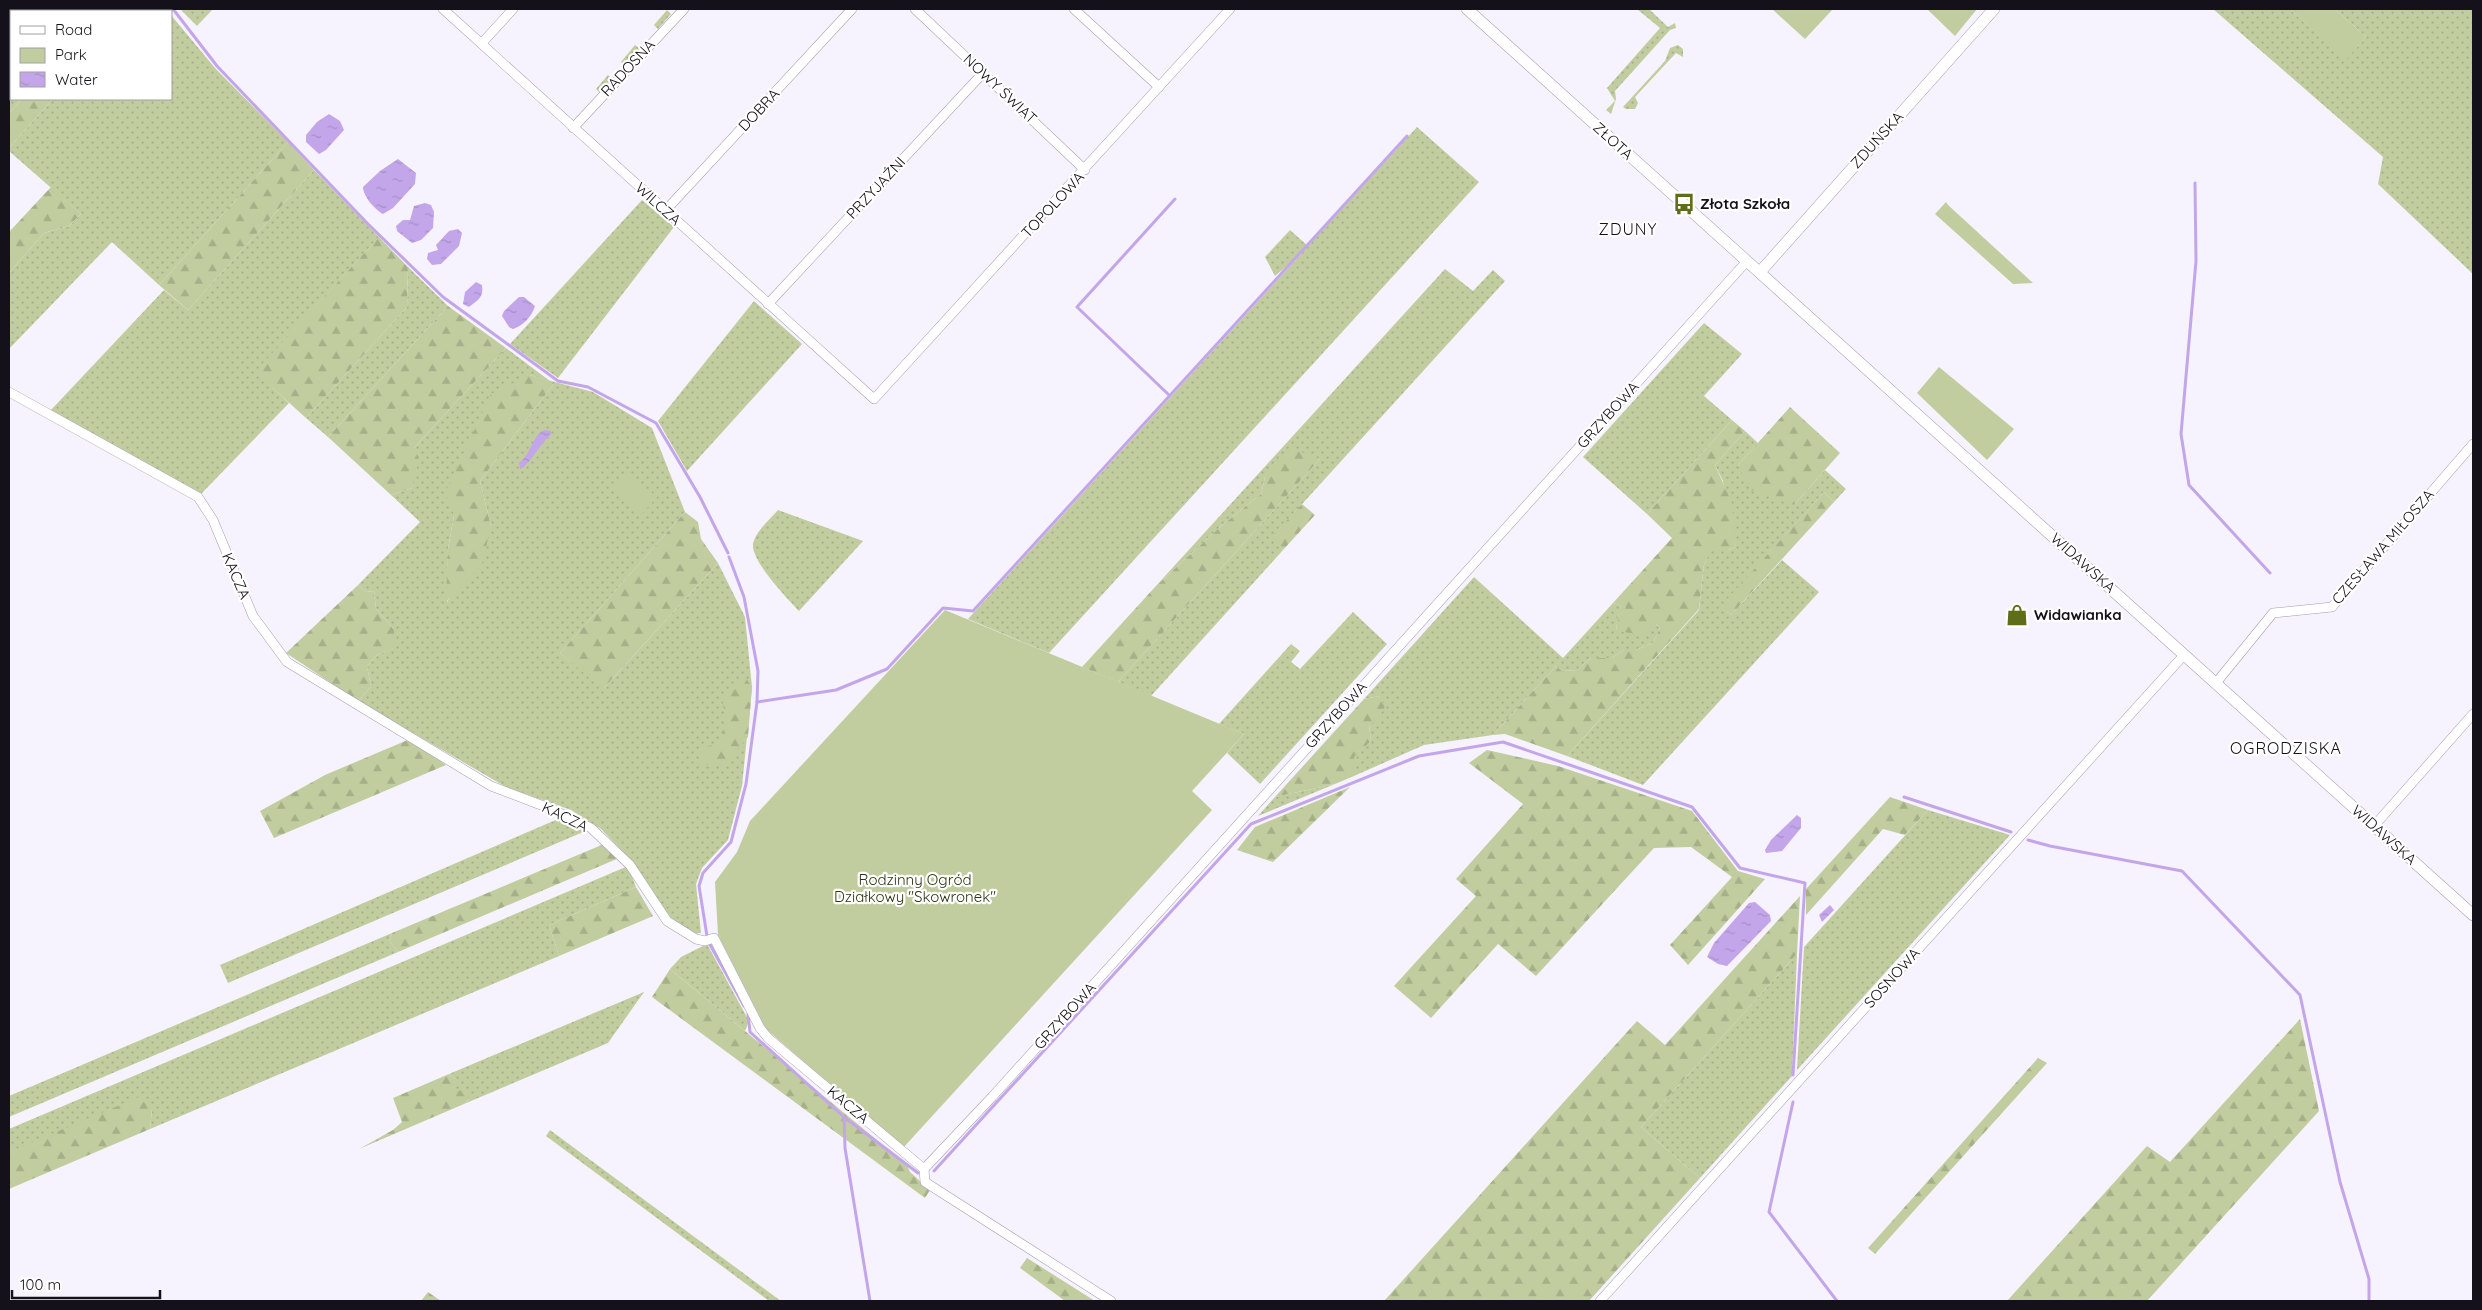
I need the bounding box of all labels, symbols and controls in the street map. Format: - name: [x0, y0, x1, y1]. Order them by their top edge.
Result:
- legend: [10, 10, 172, 100]
- text: Road: [55, 20, 92, 39]
- street label: RADOSNA: [596, 35, 659, 100]
- text: Park: [55, 45, 87, 64]
- street label: NOWY ŚWIAT: [959, 50, 1041, 128]
- text: Water: [55, 70, 98, 89]
- street label: DOBRA: [734, 84, 783, 135]
- street label: ZDUŃSKA: [1846, 107, 1907, 172]
- street label: ZŁOTA: [1589, 118, 1638, 164]
- street label: PRZYJAŹNI: [842, 153, 909, 223]
- street label: TOPOLOWA: [1017, 167, 1088, 242]
- street label: WILCZA: [631, 178, 685, 229]
- bus stop icon: Złota Szkoła: [1671, 191, 1697, 217]
- place label: Złota Szkoła: [1700, 194, 1790, 213]
- district label: ZDUNY: [1599, 219, 1657, 239]
- street label: GRZYBOWA: [1573, 377, 1643, 452]
- street label: CZESŁAWA MIŁOSZA: [2327, 485, 2438, 608]
- street label: WIDAWSKA: [2047, 528, 2120, 597]
- street label: KACZA: [218, 550, 255, 602]
- shop icon: Widawianka: [2004, 602, 2030, 628]
- place label: Widawianka: [2034, 605, 2122, 624]
- street label: GRZYBOWA: [1301, 677, 1371, 752]
- district label: OGRODZISKA: [2230, 738, 2342, 758]
- street label: KACZA: [539, 797, 592, 836]
- street label: WIDAWSKA: [2348, 800, 2421, 869]
- park label: Rodzinny Ogród Działkowy "Skowronek": [834, 870, 996, 906]
- street label: SOSNOWA: [1860, 943, 1924, 1012]
- street label: GRZYBOWA: [1030, 978, 1100, 1053]
- street label: KACZA: [823, 1082, 873, 1128]
- scale bar: [12, 1268, 160, 1300]
- text: 100 m: [20, 1275, 61, 1294]

